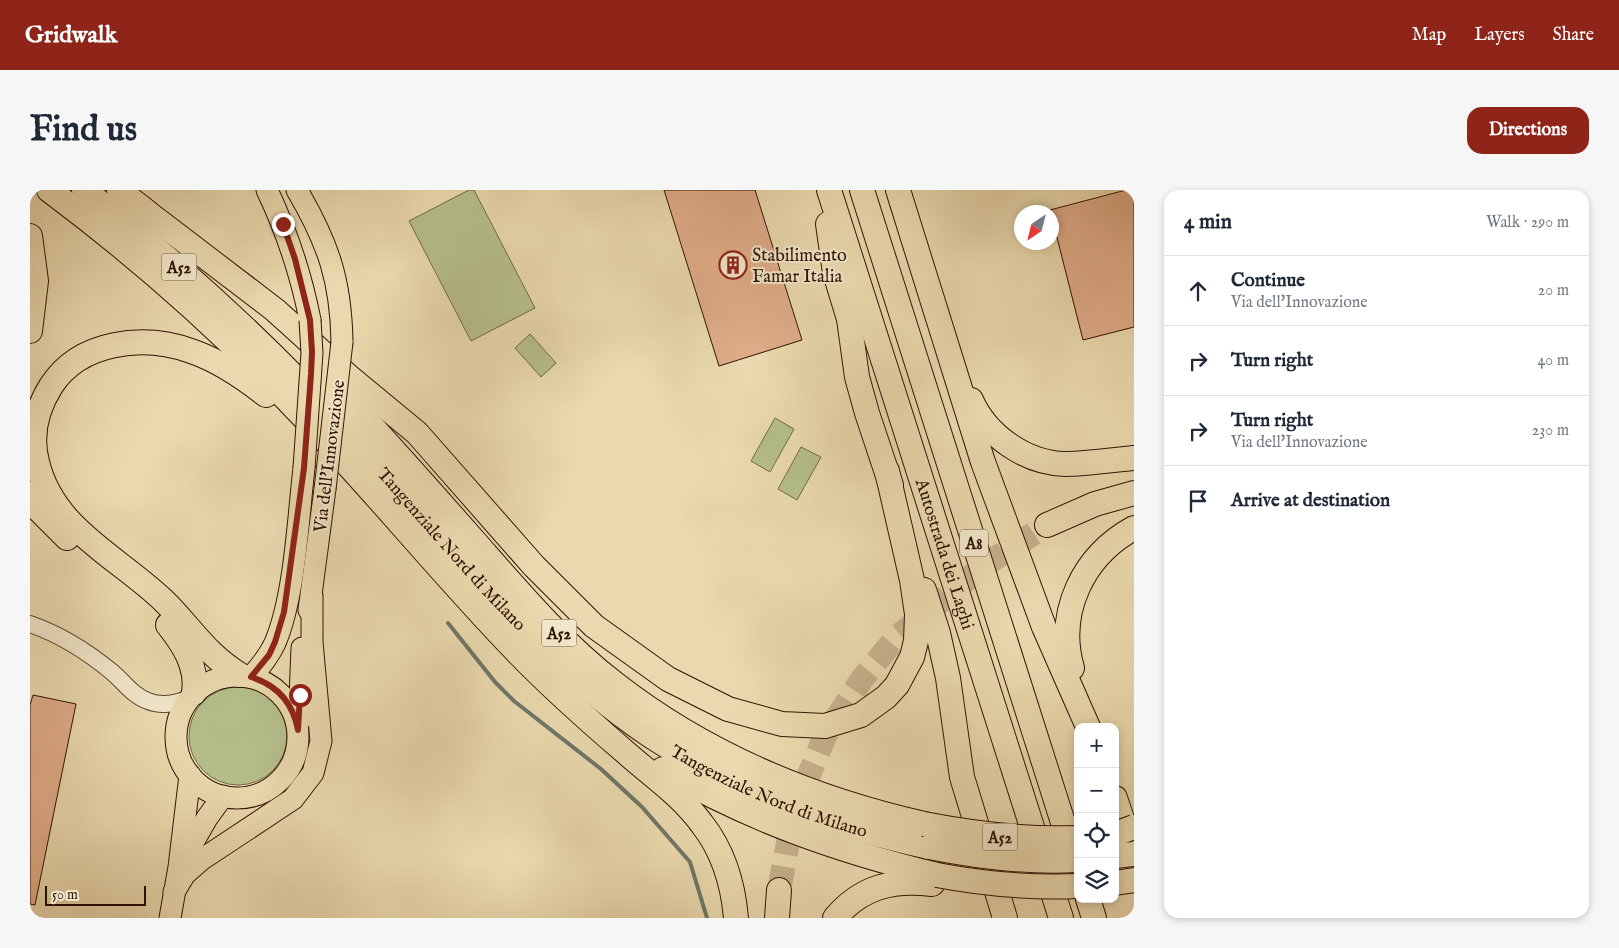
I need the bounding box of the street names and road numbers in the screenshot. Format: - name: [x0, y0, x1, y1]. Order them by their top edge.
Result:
- road number: A52: [162, 254, 196, 280]
- street label: Via dell'Innovazione: [310, 379, 351, 535]
- street label: Tangenziale Nord di Milano: [371, 464, 530, 637]
- street label: Autostrada dei Laghi: [908, 475, 978, 633]
- road number: A8: [960, 529, 988, 556]
- road number: A52: [542, 619, 576, 646]
- street label: Tangenziale Nord di Milano: [666, 741, 870, 844]
- road number: A52: [982, 824, 1018, 850]

